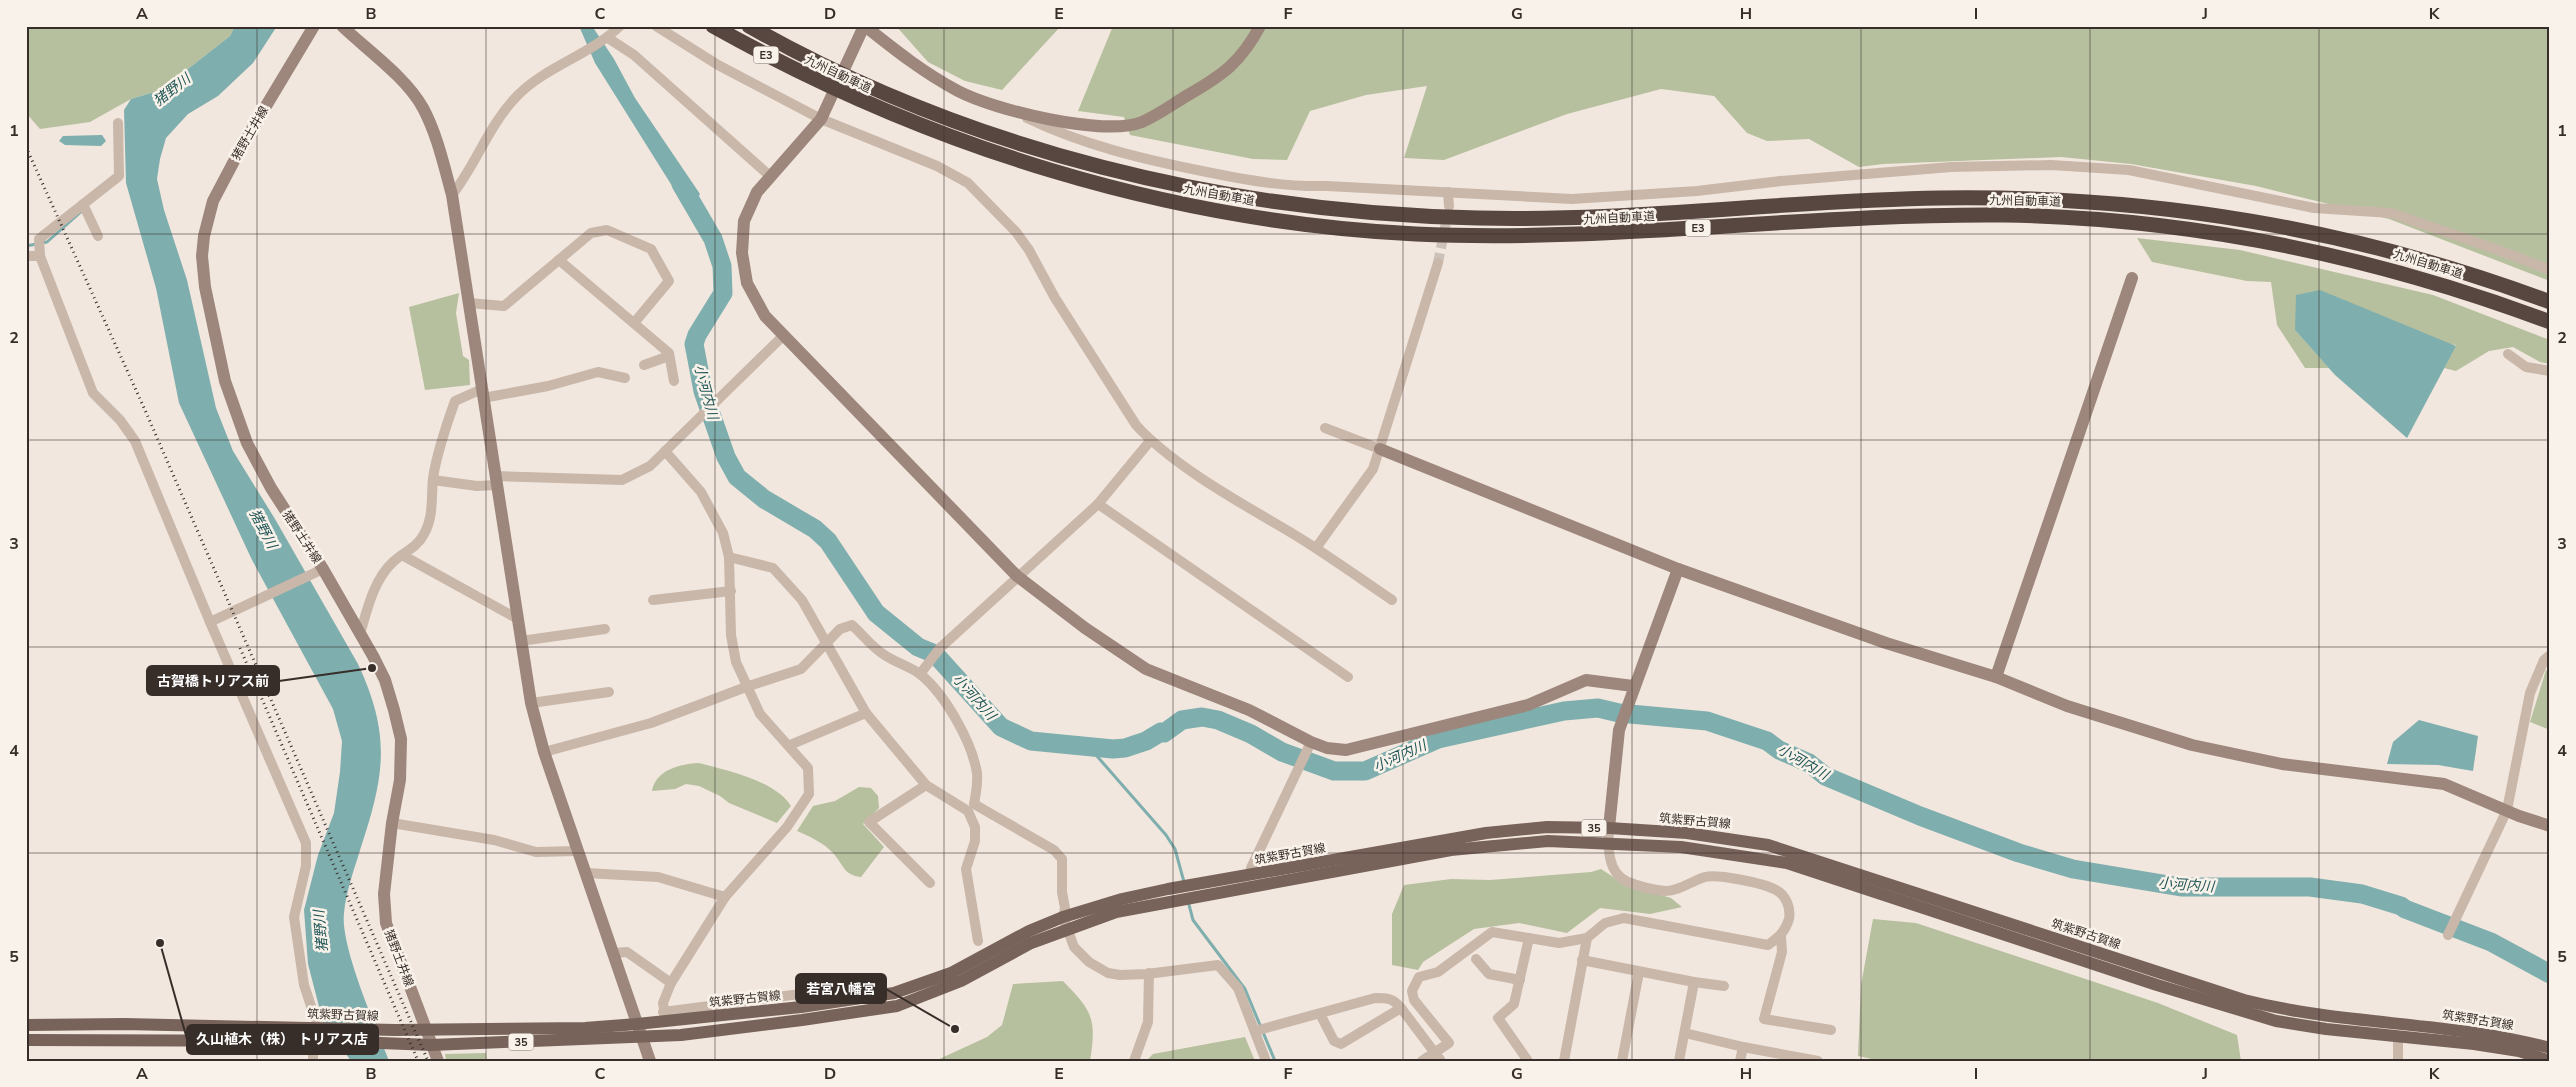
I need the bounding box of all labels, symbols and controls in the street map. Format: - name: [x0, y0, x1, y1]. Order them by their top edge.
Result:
- text: A: [136, 3, 148, 25]
- text: B: [365, 3, 377, 25]
- text: C: [595, 3, 606, 25]
- text: D: [824, 3, 836, 25]
- text: E: [1054, 3, 1064, 25]
- text: F: [1284, 3, 1293, 25]
- text: G: [1511, 3, 1523, 25]
- text: H: [1740, 3, 1752, 25]
- text: I: [1974, 3, 1978, 25]
- text: J: [2201, 3, 2208, 25]
- text: K: [2429, 3, 2441, 25]
- road number: E3: [754, 46, 778, 64]
- street label: 九州自動車道: [802, 52, 874, 96]
- water label: 猪野川: [150, 68, 196, 110]
- street label: 猪野土井線: [228, 103, 272, 163]
- text: 1: [9, 120, 19, 142]
- text: 1: [2557, 120, 2567, 142]
- street label: 九州自動車道: [1182, 181, 1256, 209]
- street label: 九州自動車道: [1989, 192, 2061, 210]
- street label: 九州自動車道: [1583, 208, 1655, 228]
- road number: E3: [1686, 220, 1710, 237]
- street label: 九州自動車道: [2391, 246, 2465, 282]
- text: 2: [9, 327, 19, 349]
- text: 2: [2557, 327, 2567, 349]
- water label: 小河内川: [690, 362, 723, 423]
- water label: 猪野川: [245, 506, 282, 554]
- street label: 猪野土井線: [279, 507, 325, 567]
- text: 3: [9, 533, 19, 555]
- text: 3: [2557, 533, 2567, 555]
- callout: 古賀橋トリアス前: [147, 666, 279, 695]
- water label: 小河内川: [948, 670, 1001, 726]
- text: 古賀橋トリアス前: [157, 672, 269, 691]
- water label: 小河内川: [1371, 735, 1431, 776]
- text: 4: [9, 740, 19, 762]
- water label: 小河内川: [1774, 740, 1834, 785]
- text: 4: [2557, 740, 2567, 762]
- street label: 筑紫野古賀線: [1658, 810, 1732, 832]
- road number: 35: [1582, 820, 1606, 836]
- street label: 筑紫野古賀線: [1253, 840, 1327, 868]
- water label: 小河内川: [2157, 874, 2217, 897]
- water label: 猪野川: [310, 907, 332, 953]
- street label: 筑紫野古賀線: [2049, 915, 2123, 953]
- street label: 猪野土井線: [381, 927, 417, 989]
- text: 5: [9, 946, 19, 968]
- text: 5: [2557, 946, 2567, 968]
- callout: 若宮八幡宮: [796, 974, 886, 1003]
- text: 若宮八幡宮: [806, 980, 876, 999]
- street label: 筑紫野古賀線: [708, 987, 782, 1011]
- street label: 筑紫野古賀線: [307, 1006, 379, 1024]
- street label: 筑紫野古賀線: [2441, 1006, 2515, 1034]
- callout: 久山植木（株） トリアス店: [187, 1025, 378, 1054]
- text: 久山植木（株） トリアス店: [196, 1030, 368, 1049]
- road number: 35: [508, 1034, 534, 1050]
- text: A: [136, 1063, 148, 1085]
- text: B: [365, 1063, 377, 1085]
- text: C: [595, 1063, 606, 1085]
- text: D: [824, 1063, 836, 1085]
- text: E: [1054, 1063, 1064, 1085]
- text: F: [1284, 1063, 1293, 1085]
- text: G: [1511, 1063, 1523, 1085]
- text: H: [1740, 1063, 1752, 1085]
- text: I: [1974, 1063, 1978, 1085]
- text: J: [2201, 1063, 2208, 1085]
- text: K: [2429, 1063, 2441, 1085]

